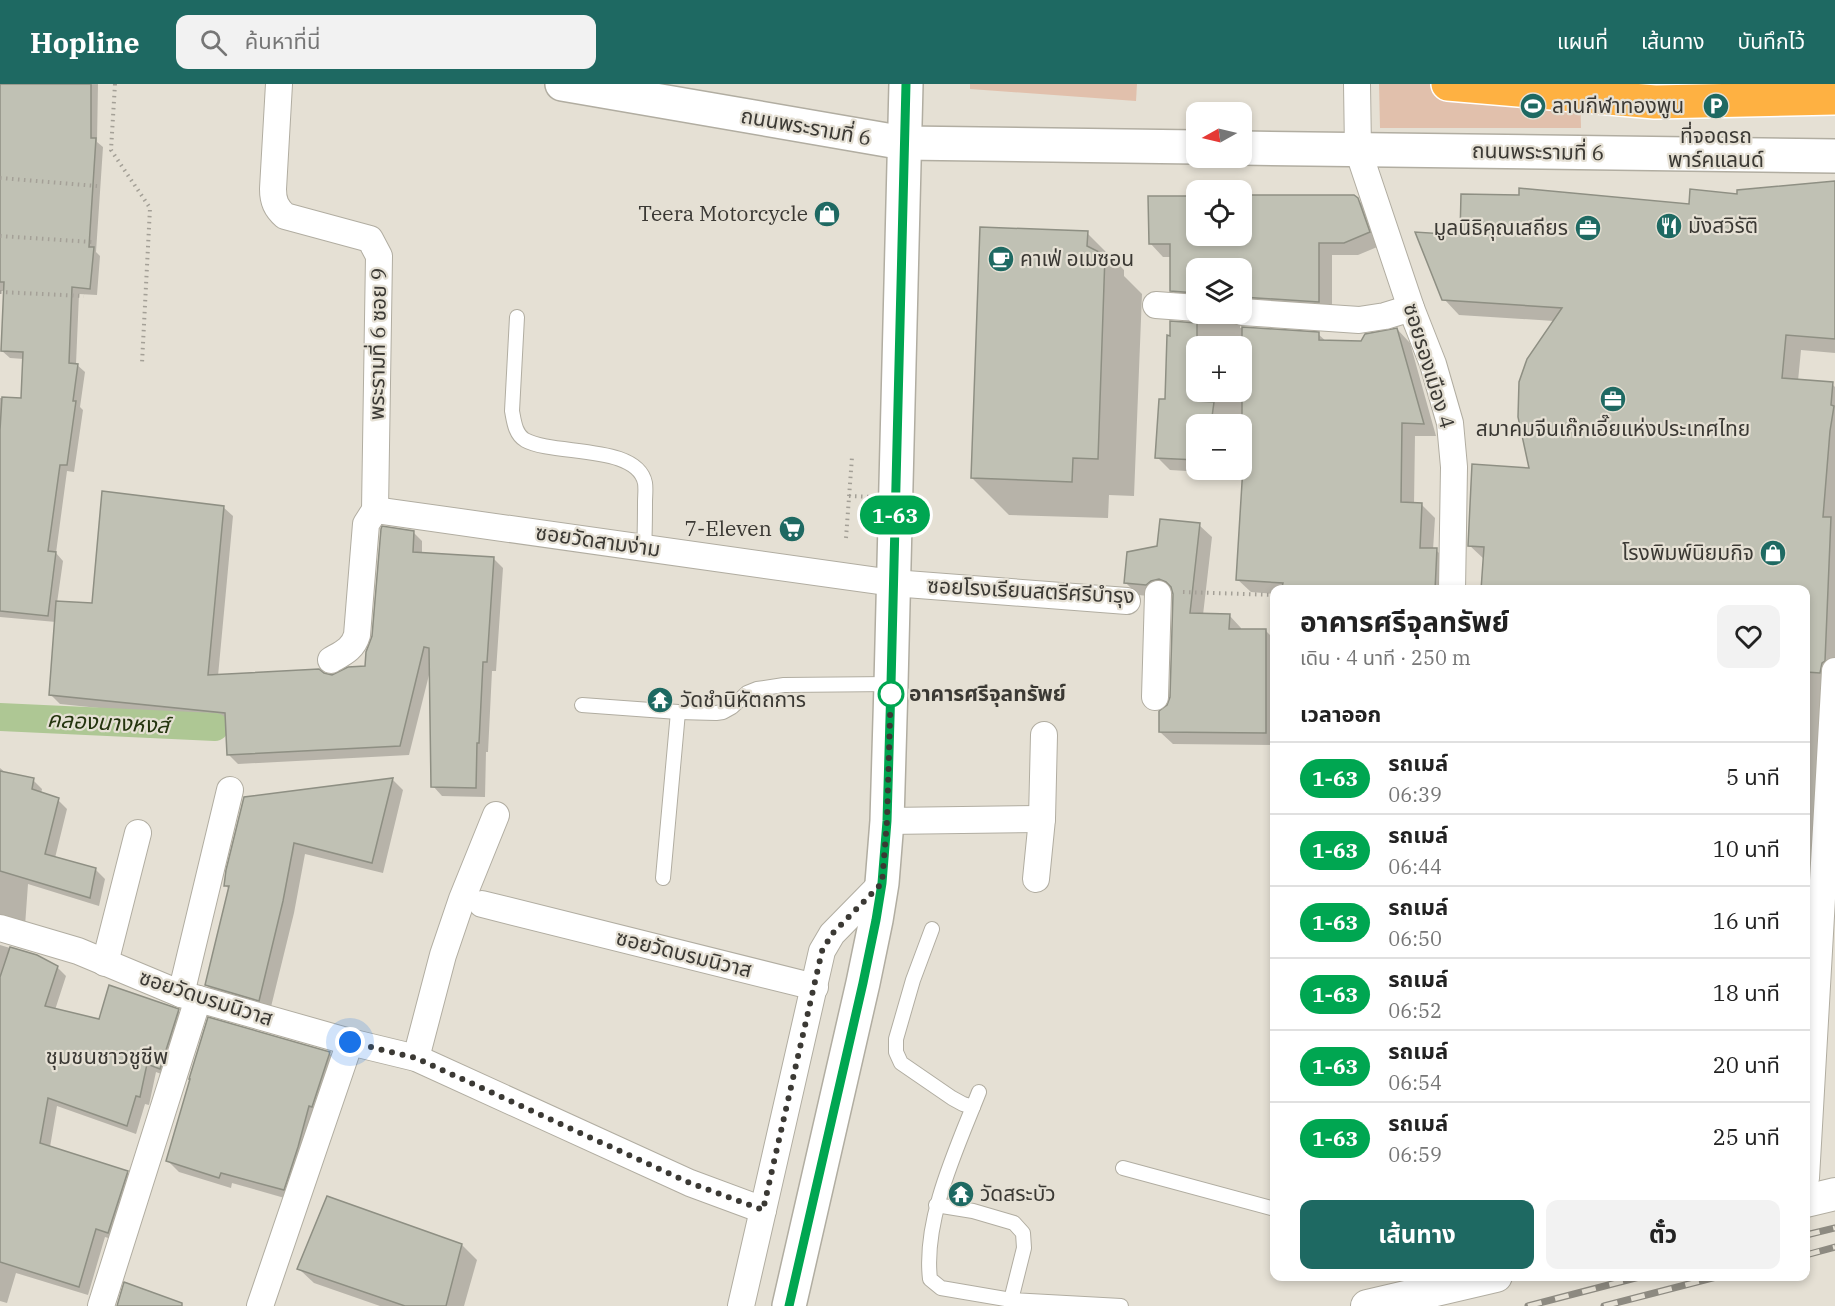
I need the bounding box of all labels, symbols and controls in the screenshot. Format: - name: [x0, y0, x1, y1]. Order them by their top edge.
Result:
- search box: [176, 15, 596, 69]
- text: Hopline: [30, 24, 140, 61]
- icon: search: [197, 26, 230, 59]
- text: ค้นหาที่นี่: [245, 26, 320, 55]
- text: แผนที่: [1557, 27, 1608, 55]
- text: เส้นทาง: [1641, 27, 1705, 55]
- text: บันทึกไว้: [1738, 27, 1805, 55]
- sports icon: ลานกีฬาทองพูน: [1518, 91, 1548, 121]
- place label: ลานกีฬาทองพูน: [1552, 91, 1684, 119]
- parking icon: ที่จอดรถ พาร์คแลนด์: [1701, 91, 1731, 121]
- street label: ถนนพระรามที่ 6: [739, 101, 874, 151]
- north arrow: [1186, 102, 1252, 168]
- map controls: [1186, 102, 1252, 480]
- place label: ที่จอดรถ พาร์คแลนด์: [1668, 121, 1764, 173]
- street label: ถนนพระรามที่ 6: [1472, 136, 1604, 166]
- button: locate: [1186, 180, 1252, 246]
- place label: Teera Motorcycle: [638, 199, 808, 227]
- shop icon: Teera Motorcycle: [812, 199, 842, 229]
- restaurant icon: มังสวิรัติ: [1654, 211, 1684, 241]
- place label: มังสวิรัติ: [1688, 211, 1758, 239]
- place label: มูลนิธิคุณเสถียร: [1433, 213, 1568, 241]
- office icon: มูลนิธิคุณเสถียร: [1573, 213, 1603, 243]
- cafe icon: คาเฟ่ อเมซอน: [986, 244, 1016, 274]
- place label: คาเฟ่ อเมซอน: [1020, 244, 1134, 272]
- button: layers: [1186, 258, 1252, 324]
- street label: พระรามที่ 6 ซอย 9: [362, 268, 392, 420]
- street label: ซอยรองเมือง 4: [1398, 300, 1462, 432]
- button: +: [1186, 336, 1252, 402]
- office icon: สมาคมจีนเก๊กเอี๊ยแห่งประเทศไทย: [1598, 384, 1628, 414]
- button: −: [1186, 414, 1252, 480]
- place label: สมาคมจีนเก๊กเอี๊ยแห่งประเทศไทย: [1476, 414, 1750, 442]
- line badge: 1-63: [853, 496, 937, 534]
- text: 1-63: [872, 501, 918, 529]
- place label: 7-Eleven: [684, 514, 772, 542]
- supermarket icon: 7-Eleven: [777, 514, 807, 544]
- street label: ซอยวัดสามง่าม: [534, 517, 662, 563]
- place label: โรงพิมพ์นิยมกิจ: [1622, 538, 1754, 566]
- shop icon: โรงพิมพ์นิยมกิจ: [1758, 538, 1788, 568]
- street label: ซอยโรงเรียนสตรีศรีบำรุง: [927, 571, 1135, 609]
- text: อาคารศรีจุลทรัพย์: [1300, 603, 1509, 640]
- button: heart: [1717, 605, 1780, 668]
- text: เดิน · 4 นาที · 250 m: [1300, 644, 1471, 671]
- place label: อาคารศรีจุลทรัพย์: [909, 679, 1066, 707]
- marker: อาคารศรีจุลทรัพย์: [878, 681, 904, 707]
- temple icon: วัดชำนิหัตถการ: [645, 685, 675, 715]
- place label: วัดชำนิหัตถการ: [680, 685, 806, 713]
- text: เวลาออก: [1300, 699, 1381, 728]
- water label: คลองนางหงส์: [46, 704, 174, 739]
- text: รถเมล์: [1388, 748, 1448, 777]
- text: 5 นาที: [1726, 762, 1780, 791]
- text: 1-63: [1312, 764, 1358, 792]
- text: 06:39: [1388, 781, 1442, 808]
- text: รถเมล์: [1388, 820, 1448, 849]
- text: 10 นาที: [1713, 834, 1780, 863]
- text: 1-63: [1312, 836, 1358, 864]
- text: 06:44: [1388, 853, 1442, 880]
- text: รถเมล์: [1388, 892, 1448, 921]
- text: 16 นาที: [1713, 906, 1780, 935]
- text: 1-63: [1312, 908, 1358, 936]
- street label: ซอยวัดบรมนิวาส: [613, 923, 755, 983]
- text: 06:50: [1388, 925, 1442, 952]
- street label: ซอยวัดบรมนิวาส: [136, 962, 277, 1032]
- text: รถเมล์: [1388, 964, 1448, 993]
- text: 18 นาที: [1713, 978, 1780, 1007]
- text: 1-63: [1312, 980, 1358, 1008]
- text: 06:52: [1388, 997, 1442, 1024]
- your location: [335, 1027, 365, 1057]
- text: รถเมล์: [1388, 1036, 1448, 1065]
- district label: ชุมชนชาวชูชีพ: [46, 1041, 168, 1070]
- text: 20 นาที: [1713, 1050, 1780, 1079]
- text: 1-63: [1312, 1052, 1358, 1080]
- text: 06:54: [1388, 1069, 1442, 1096]
- text: รถเมล์: [1388, 1108, 1448, 1137]
- text: 25 นาที: [1713, 1122, 1780, 1151]
- text: 1-63: [1312, 1124, 1358, 1152]
- text: 06:59: [1388, 1141, 1442, 1168]
- temple icon: วัดสระบัว: [946, 1179, 976, 1209]
- place label: วัดสระบัว: [980, 1179, 1056, 1207]
- button: เส้นทาง: [1300, 1200, 1534, 1269]
- button: ตั๋ว: [1546, 1200, 1780, 1269]

